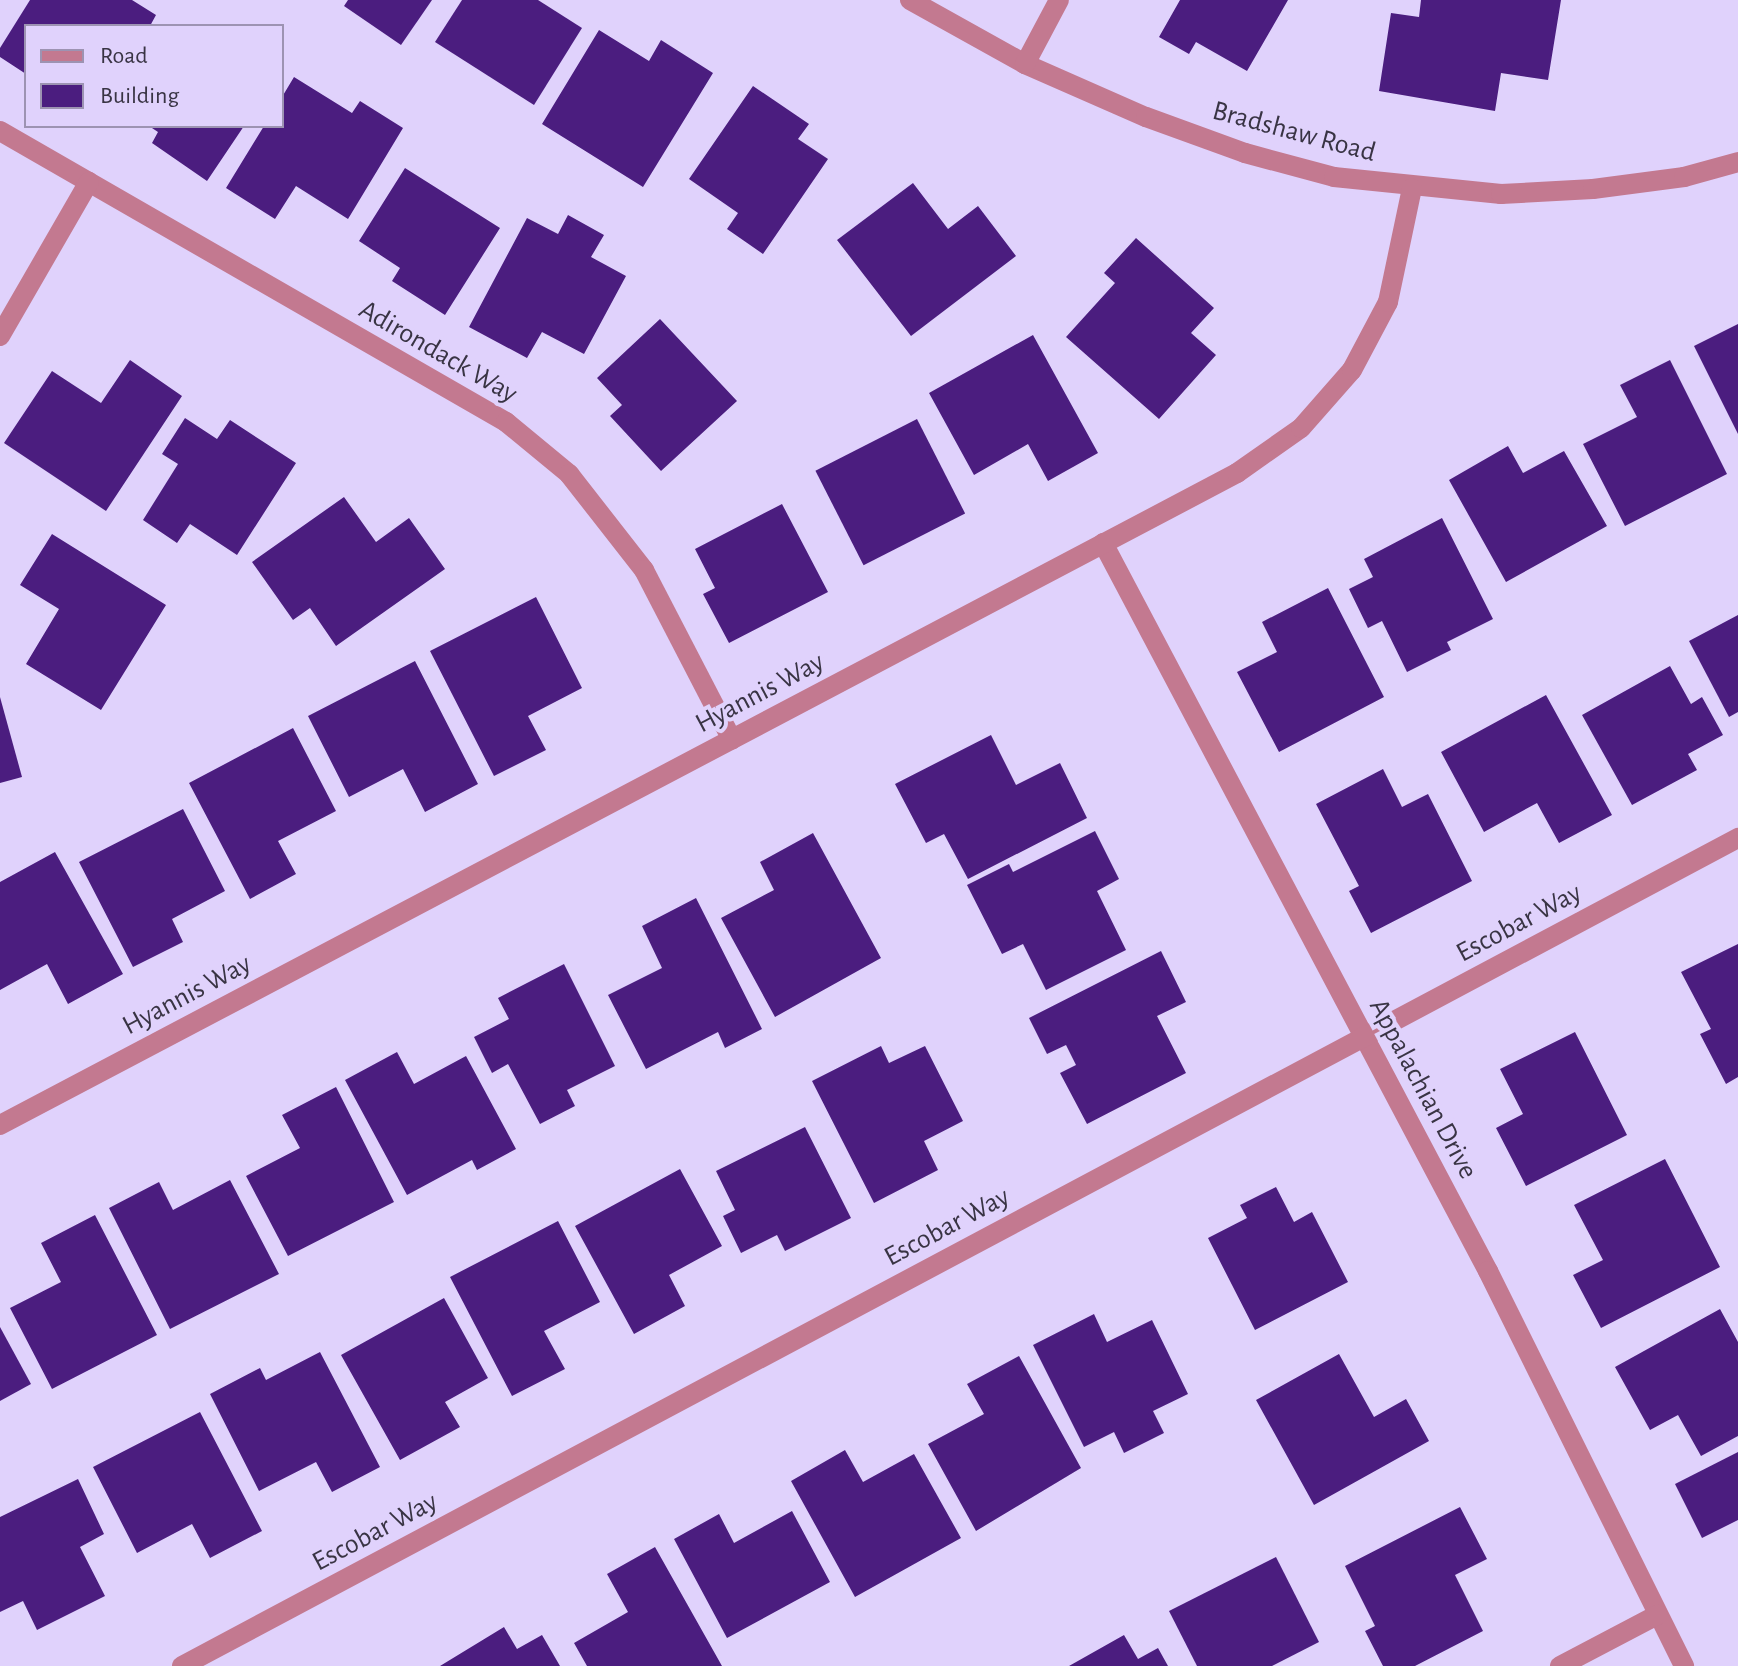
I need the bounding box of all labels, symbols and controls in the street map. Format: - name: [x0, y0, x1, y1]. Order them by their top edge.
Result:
- legend: [24, 24, 284, 128]
- text: Road: [100, 44, 148, 68]
- text: Building: [100, 84, 179, 108]
- street label: Bradshaw Road: [1209, 94, 1379, 170]
- street label: Adirondack Way: [353, 293, 523, 411]
- street label: Hyannis Way: [690, 645, 830, 741]
- street label: Escobar Way: [1451, 876, 1587, 970]
- street label: Hyannis Way: [117, 947, 257, 1043]
- street label: Appalachian Drive: [1361, 993, 1485, 1185]
- street label: Escobar Way: [879, 1180, 1015, 1274]
- street label: Escobar Way: [307, 1485, 443, 1579]

